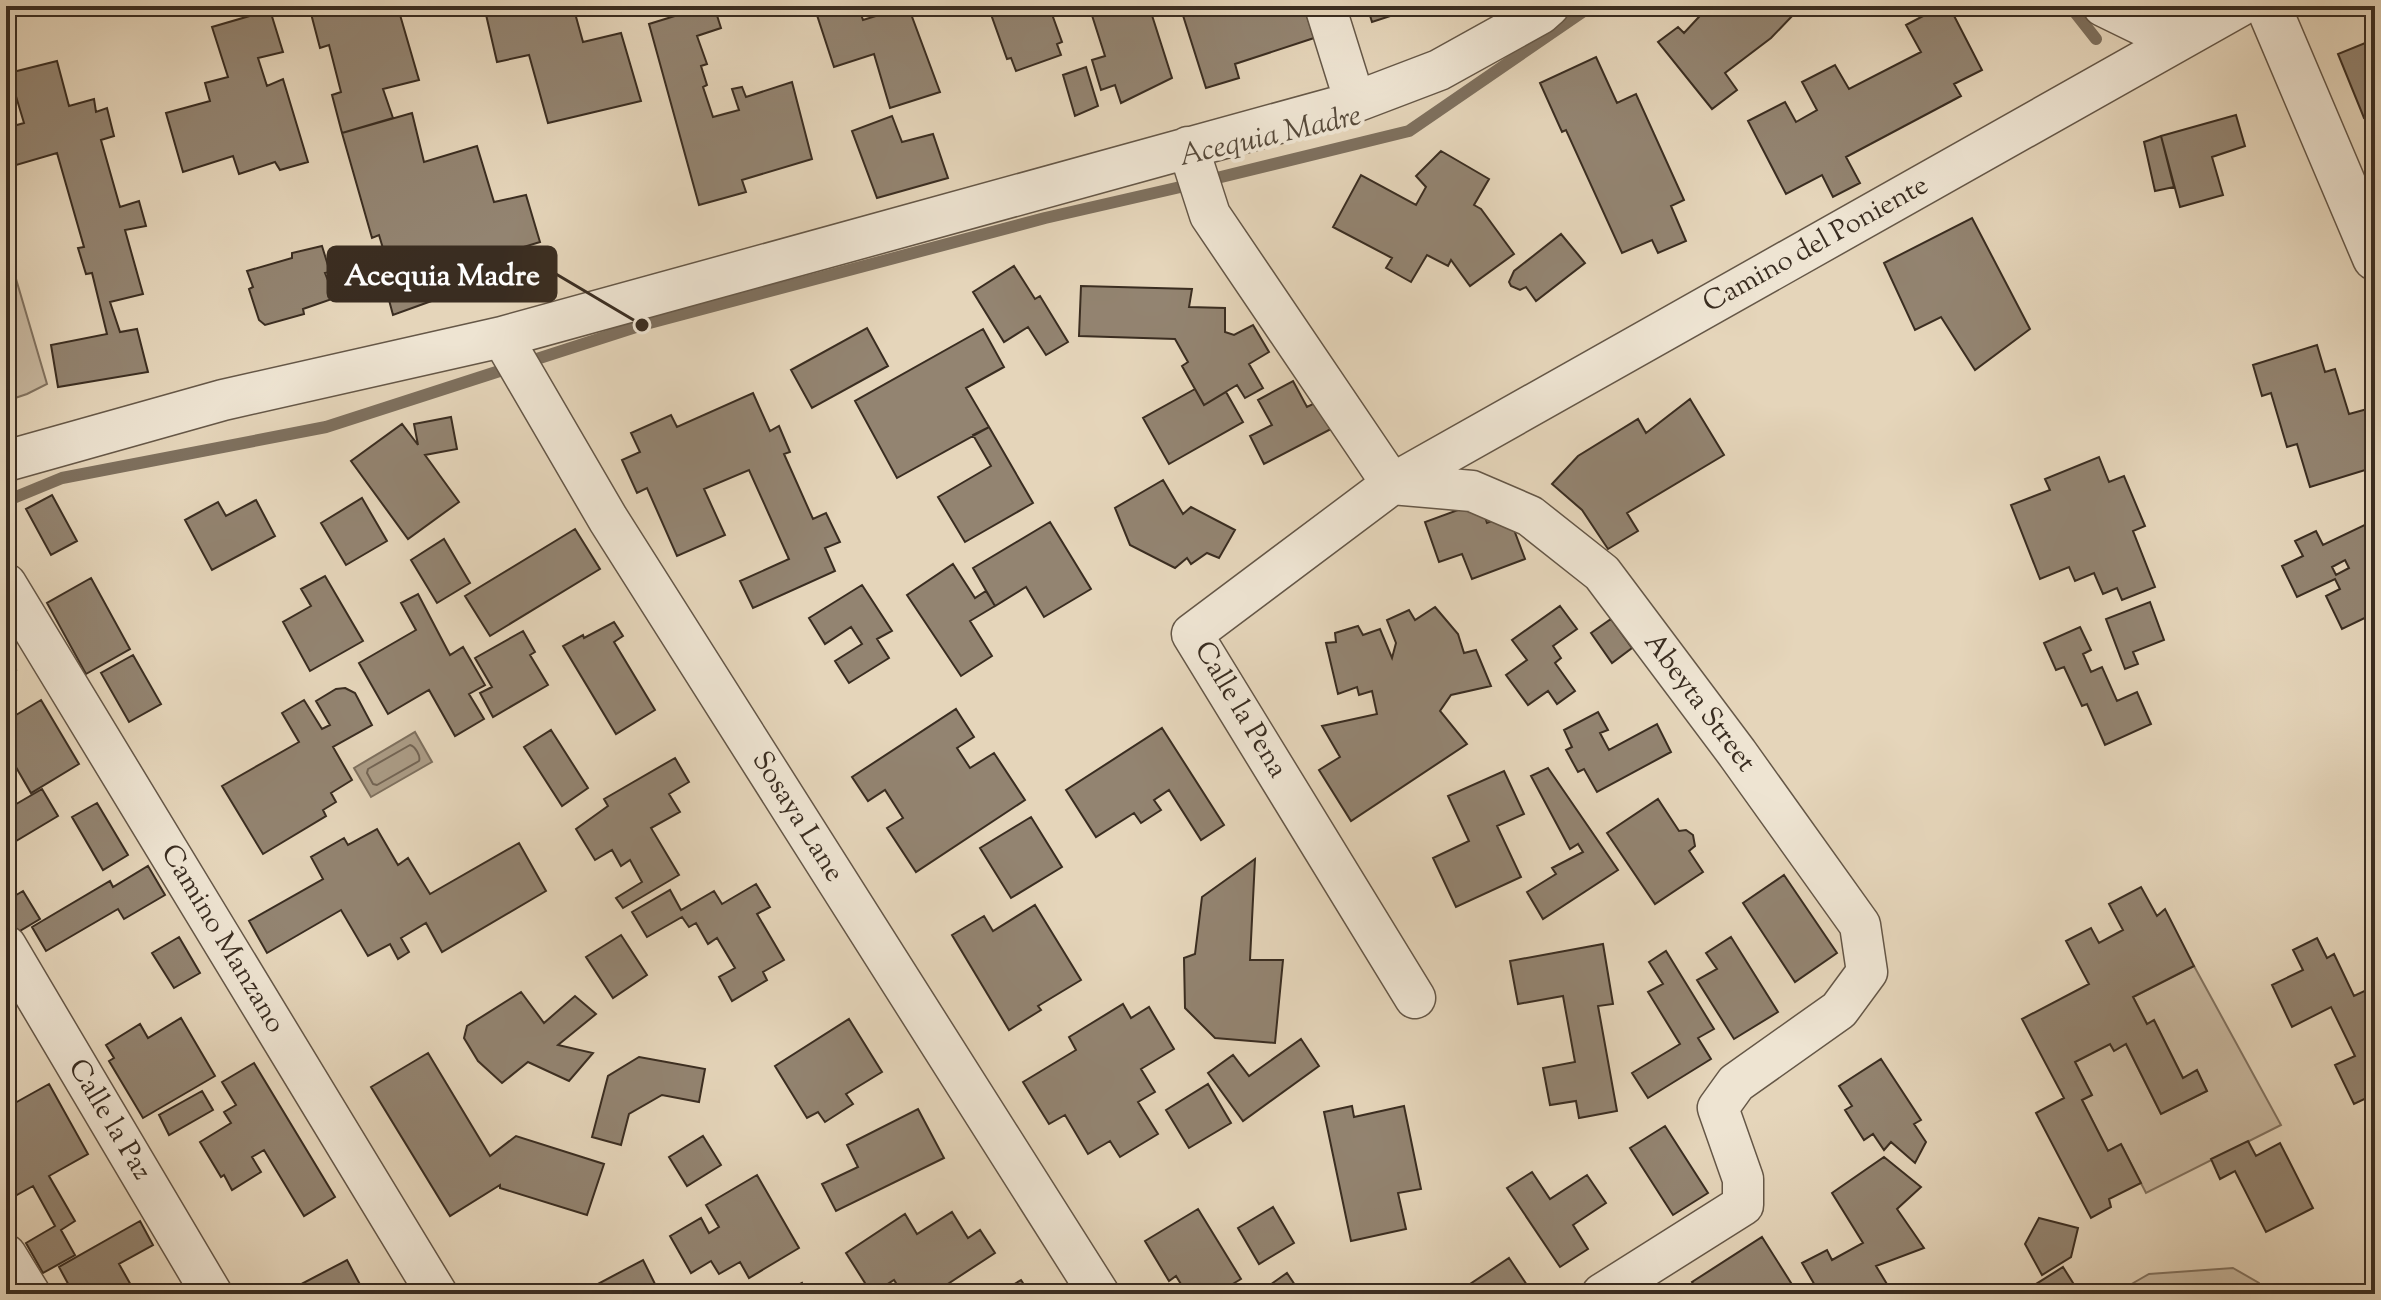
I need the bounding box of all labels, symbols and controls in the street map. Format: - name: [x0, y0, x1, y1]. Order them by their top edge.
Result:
- water label: Acequia Madre: [1175, 95, 1365, 179]
- street label: Camino del Poniente: [1696, 166, 1936, 324]
- callout: Acequia Madre: [328, 247, 556, 301]
- text: Acequia Madre: [344, 256, 540, 299]
- street label: Abeyta Street: [1633, 625, 1765, 781]
- street label: Calle la Pena: [1183, 634, 1297, 786]
- street label: Sosaya Lane: [741, 744, 853, 890]
- street label: Camino Manzano: [150, 837, 294, 1041]
- street label: Calle la Paz: [57, 1052, 161, 1188]

